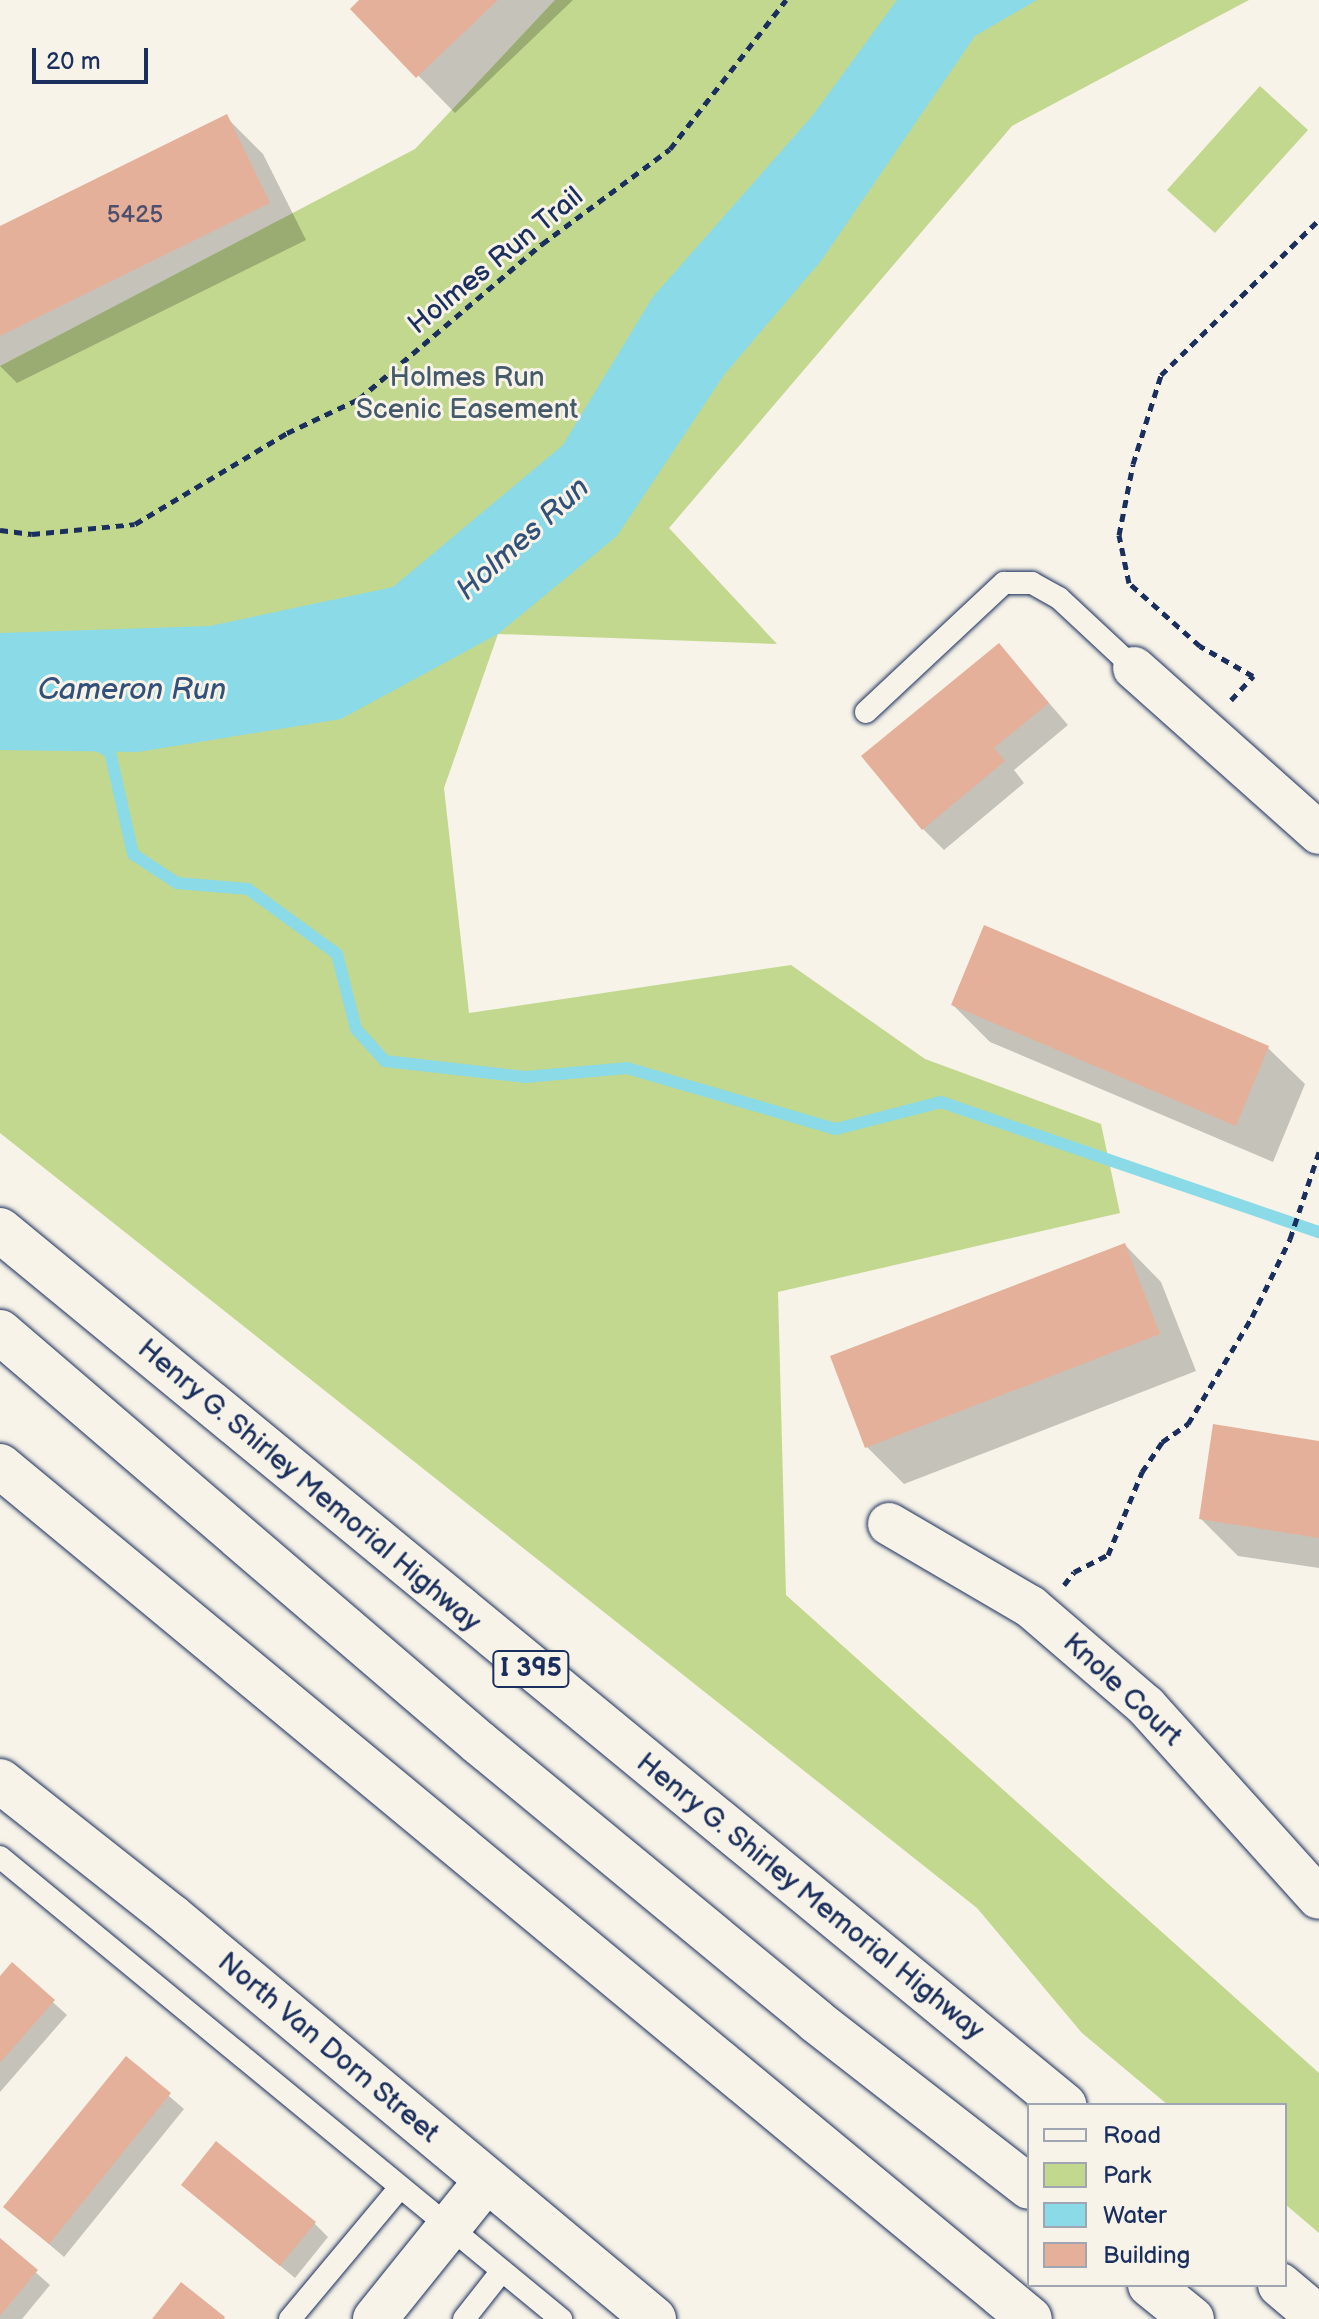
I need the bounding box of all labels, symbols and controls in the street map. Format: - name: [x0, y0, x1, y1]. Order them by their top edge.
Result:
- scale bar: [36, 32, 152, 82]
- text: 20 m: [46, 47, 101, 76]
- street label: Holmes Run Trail: [401, 180, 591, 342]
- house number: 5425: [107, 201, 163, 229]
- park label: Holmes Run Scenic Easement: [356, 361, 578, 427]
- water label: Holmes Run: [449, 470, 597, 608]
- water label: Cameron Run: [38, 672, 226, 708]
- street label: Henry G. Shirley Memorial Highway: [129, 1331, 489, 1641]
- street label: Knole Court: [1056, 1627, 1188, 1753]
- road number: I 395: [491, 1647, 571, 1691]
- street label: Henry G. Shirley Memorial Highway: [628, 1745, 992, 2049]
- street label: North Van Dorn Street: [210, 1945, 446, 2151]
- legend: [1027, 2103, 1287, 2287]
- text: Road: [1103, 2121, 1161, 2150]
- text: Park: [1103, 2161, 1151, 2190]
- text: Water: [1103, 2201, 1167, 2230]
- text: Building: [1103, 2241, 1190, 2270]

